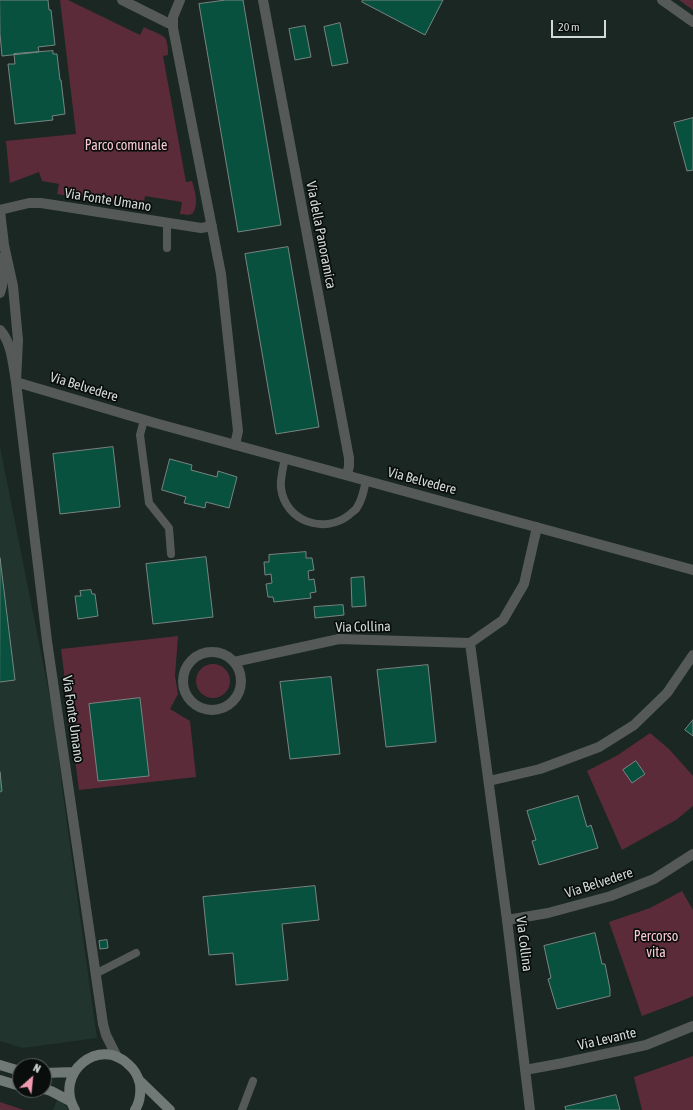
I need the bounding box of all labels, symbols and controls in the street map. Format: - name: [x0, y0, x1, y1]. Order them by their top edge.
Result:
- scale bar: [553, 12, 608, 38]
- text: 20 m: [558, 20, 580, 34]
- park label: Parco comunale: [85, 138, 167, 154]
- street label: Via della Panoramica: [302, 180, 340, 290]
- street label: Via Fonte Umano: [63, 185, 153, 215]
- street label: Via Belvedere: [48, 369, 120, 405]
- street label: Via Belvedere: [386, 464, 458, 498]
- street label: Via Collina: [335, 618, 391, 636]
- street label: Via Fonte Umano: [59, 674, 87, 764]
- street label: Via Belvedere: [563, 864, 635, 902]
- street label: Via Collina: [512, 916, 536, 972]
- park label: Percorso vita: [634, 929, 678, 962]
- street label: Via Levante: [576, 1024, 638, 1054]
- north arrow: [12, 1058, 52, 1098]
- text: N: [31, 1061, 43, 1075]

